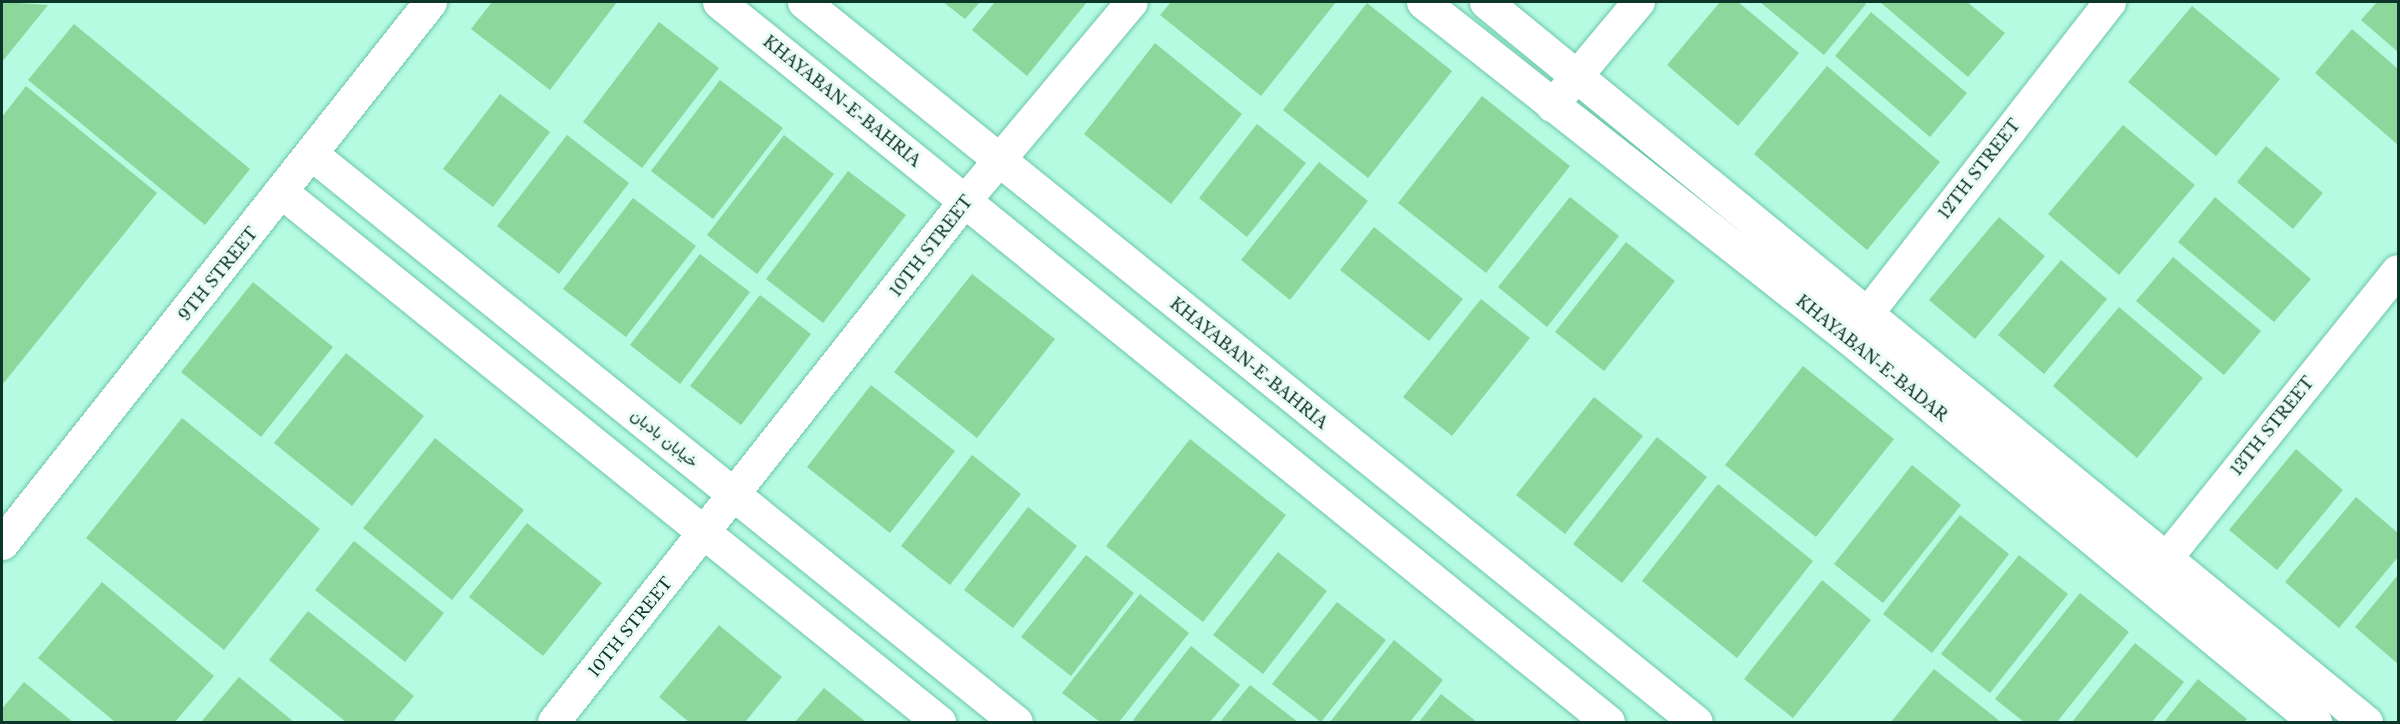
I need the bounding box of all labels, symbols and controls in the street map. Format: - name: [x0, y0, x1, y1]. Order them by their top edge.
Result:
- street label: KHAYABAN-E-BAHRIA: [759, 32, 925, 170]
- street label: 12TH STREET: [1934, 115, 2024, 223]
- street label: 10TH STREET: [886, 192, 976, 300]
- street label: 9TH STREET: [175, 224, 261, 324]
- street label: KHAYABAN-E-BADAR: [1792, 291, 1952, 425]
- street label: KHAYABAN-E-BAHRIA: [1166, 294, 1332, 432]
- street label: 13TH STREET: [2226, 373, 2318, 479]
- street label: خیابان بادبان: [627, 405, 703, 471]
- street label: 10TH STREET: [584, 573, 676, 681]

